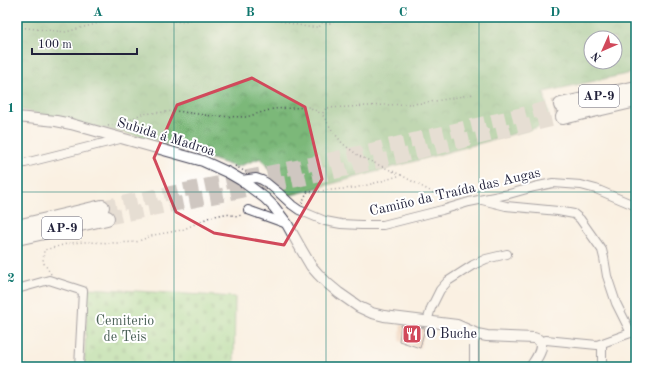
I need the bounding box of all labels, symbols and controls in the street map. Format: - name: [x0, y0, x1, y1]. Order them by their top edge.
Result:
- text: A: [93, 6, 103, 19]
- text: B: [245, 6, 255, 19]
- text: C: [399, 6, 407, 19]
- text: D: [550, 6, 560, 19]
- scale bar: [32, 30, 137, 56]
- north arrow: [583, 30, 623, 70]
- text: 100 m: [38, 39, 72, 51]
- text: N: [590, 49, 604, 63]
- road number: AP-9: [579, 85, 619, 107]
- text: 1: [7, 102, 15, 115]
- street label: Subida á Madroa: [115, 115, 217, 159]
- street label: Camiño da Traída das Augas: [368, 165, 542, 219]
- road number: AP-9: [42, 217, 82, 239]
- text: 2: [7, 272, 15, 285]
- park label: Cemiterio de Teis: [96, 314, 154, 344]
- restaurant icon: O Buche: [401, 323, 423, 345]
- place label: O Buche: [426, 327, 477, 341]

